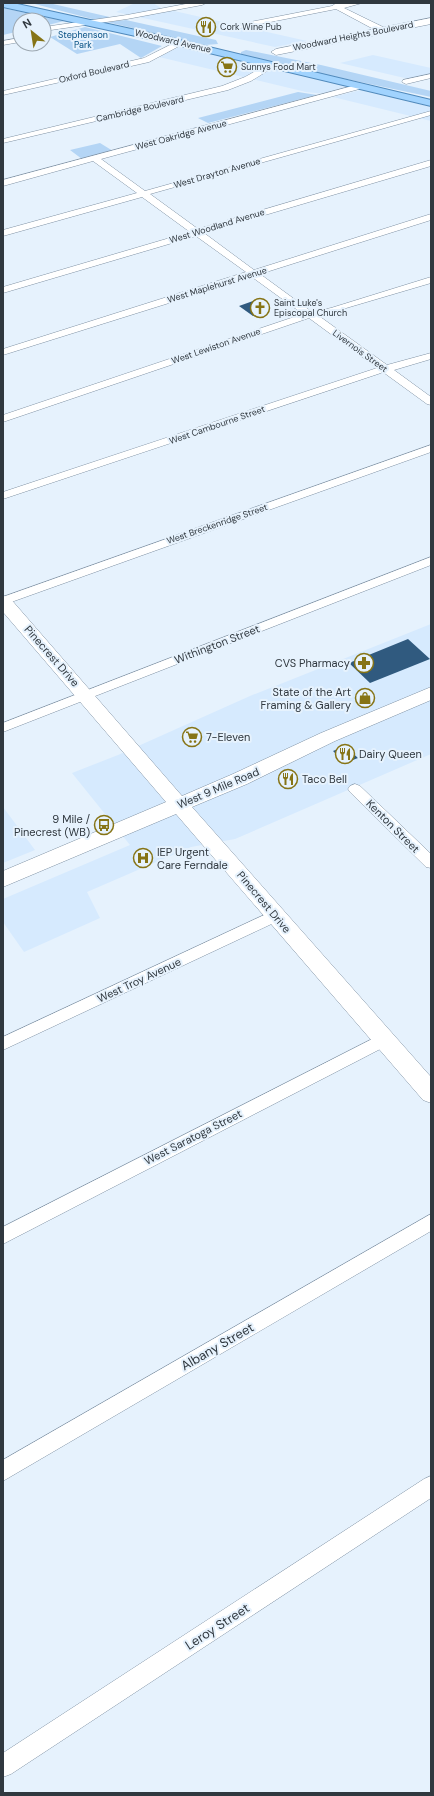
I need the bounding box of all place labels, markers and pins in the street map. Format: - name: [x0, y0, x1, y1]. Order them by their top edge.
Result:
- restaurant icon: Cork Wine Pub: [195, 16, 217, 38]
- place label: Cork Wine Pub: [220, 21, 282, 33]
- supermarket icon: Sunnys Food Mart: [216, 56, 238, 78]
- place label: Sunnys Food Mart: [241, 61, 316, 73]
- church icon: Saint Luke's Episcopal Church: [249, 297, 271, 319]
- place label: Saint Luke's Episcopal Church: [274, 297, 347, 319]
- pharmacy icon: CVS Pharmacy: [353, 652, 375, 674]
- place label: CVS Pharmacy: [275, 656, 350, 670]
- place label: State of the Art Framing & Gallery: [261, 685, 351, 712]
- shop icon: State of the Art Framing & Gallery: [354, 687, 376, 709]
- supermarket icon: 7-Eleven: [181, 726, 203, 748]
- place label: 7-Eleven: [206, 730, 250, 744]
- restaurant icon: Dairy Queen: [334, 743, 356, 765]
- place label: Dairy Queen: [359, 747, 422, 761]
- restaurant icon: Taco Bell: [277, 768, 299, 790]
- place label: Taco Bell: [302, 772, 347, 786]
- place label: 9 Mile / Pinecrest (WB): [14, 812, 90, 839]
- bus stop icon: 9 Mile / Pinecrest (WB): [93, 814, 115, 836]
- place label: IEP Urgent Care Ferndale: [157, 845, 228, 872]
- hospital icon: IEP Urgent Care Ferndale: [132, 847, 154, 869]

